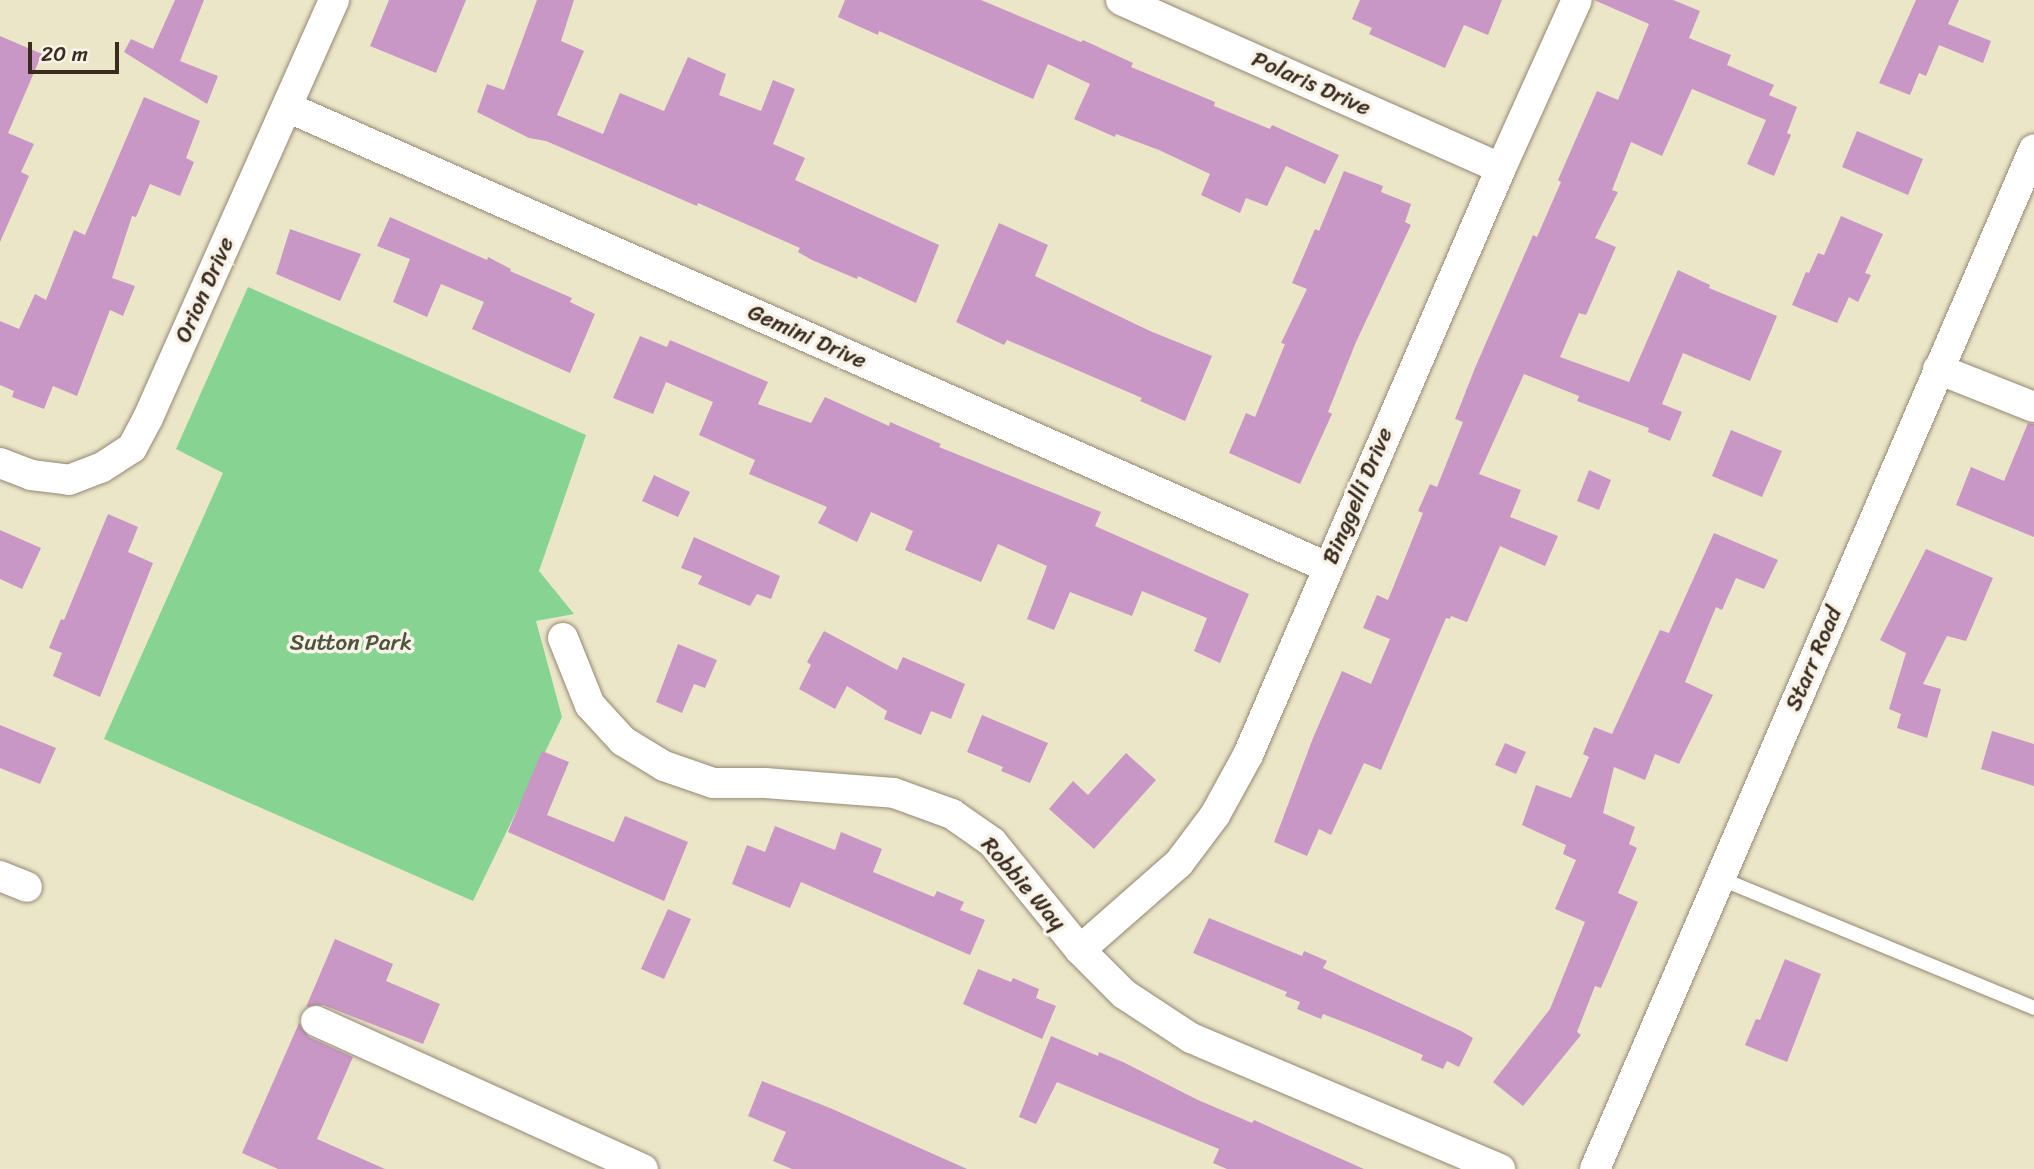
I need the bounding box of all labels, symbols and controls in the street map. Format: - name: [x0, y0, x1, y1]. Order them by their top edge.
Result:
- scale bar: [32, 28, 122, 72]
- text: 20 m: [41, 35, 88, 73]
- street label: Polaris Drive: [1247, 46, 1375, 122]
- street label: Orion Drive: [169, 233, 241, 347]
- street label: Gemini Drive: [743, 299, 871, 375]
- street label: Binggelli Drive: [1317, 424, 1399, 568]
- street label: Starr Road: [1780, 603, 1848, 715]
- park label: Sutton Park: [290, 629, 412, 657]
- street label: Robbie Way: [975, 831, 1071, 937]

